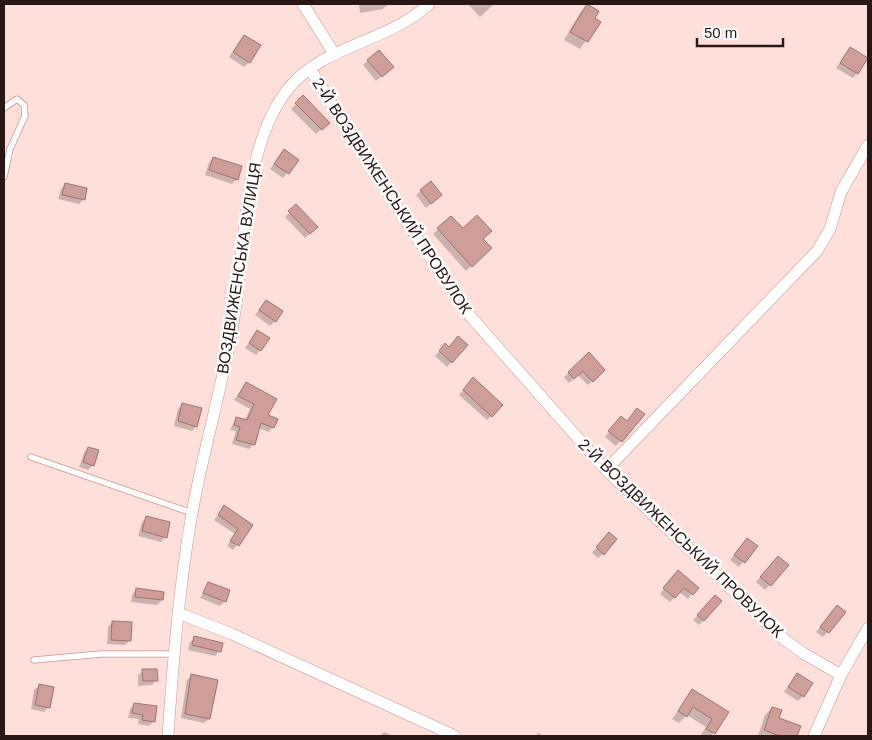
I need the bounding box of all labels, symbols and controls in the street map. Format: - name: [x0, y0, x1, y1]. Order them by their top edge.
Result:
- scale bar: [697, 15, 783, 47]
- text: 50 m: [704, 24, 737, 41]
- street label: 2-Й ВОЗДВИЖЕНСЬКИЙ ПРОВУЛОК: [309, 74, 476, 318]
- street label: ВОЗДВИЖЕНСЬКА ВУЛИЦЯ: [214, 161, 264, 375]
- street label: 2-Й ВОЗДВИЖЕНСЬКИЙ ПРОВУЛОК: [575, 435, 788, 641]

